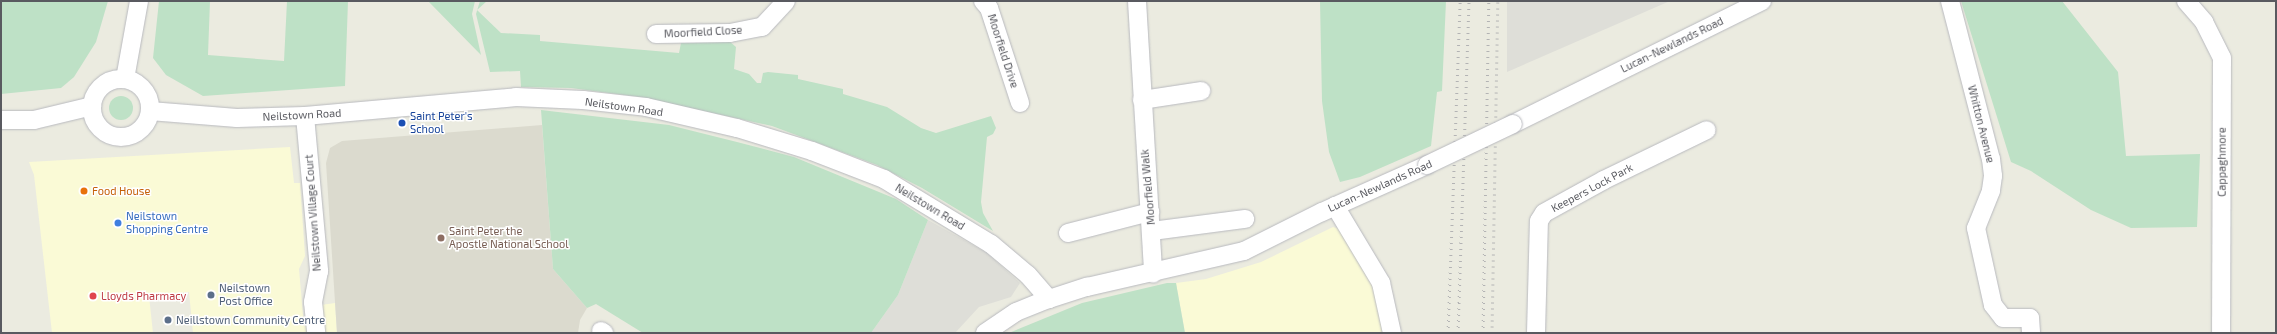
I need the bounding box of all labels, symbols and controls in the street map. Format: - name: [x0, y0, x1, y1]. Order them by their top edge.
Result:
- street label: Moorfield Drive: [985, 12, 1021, 90]
- street label: Lucan-Newlands Road: [1618, 14, 1726, 76]
- street label: Moorfield Close: [663, 23, 743, 41]
- street label: Whitton Avenue: [1965, 84, 1997, 164]
- street label: Neilstown Road: [584, 95, 664, 119]
- street label: Neilstown Road: [262, 106, 342, 124]
- place label: Saint Peter's School: [410, 110, 473, 136]
- marker: Saint Peter's School: [397, 118, 407, 128]
- street label: Cappaghmore: [2215, 127, 2229, 197]
- street label: Moorfield Walk: [1138, 148, 1158, 226]
- street label: Neilstown Village Court: [302, 154, 324, 272]
- street label: Lucan-Newlands Road: [1326, 157, 1434, 215]
- street label: Keepers Lock Park: [1549, 161, 1635, 215]
- street label: Neilstown Road: [893, 181, 967, 233]
- place label: Food House: [92, 184, 150, 198]
- marker: Food House: [79, 186, 89, 196]
- place label: Neilstown Shopping Centre: [126, 210, 208, 236]
- marker: Neilstown Shopping Centre: [113, 218, 123, 228]
- place label: Saint Peter the Apostle National School: [449, 225, 569, 251]
- marker: Saint Peter the Apostle National School: [436, 233, 446, 243]
- place label: Neilstown Post Office: [219, 282, 273, 308]
- place label: Lloyds Pharmacy: [101, 289, 186, 303]
- marker: Neilstown Post Office: [206, 290, 216, 300]
- marker: Lloyds Pharmacy: [88, 291, 98, 301]
- place label: Neillstown Community Centre: [176, 313, 325, 327]
- marker: Neillstown Community Centre: [163, 315, 173, 325]

